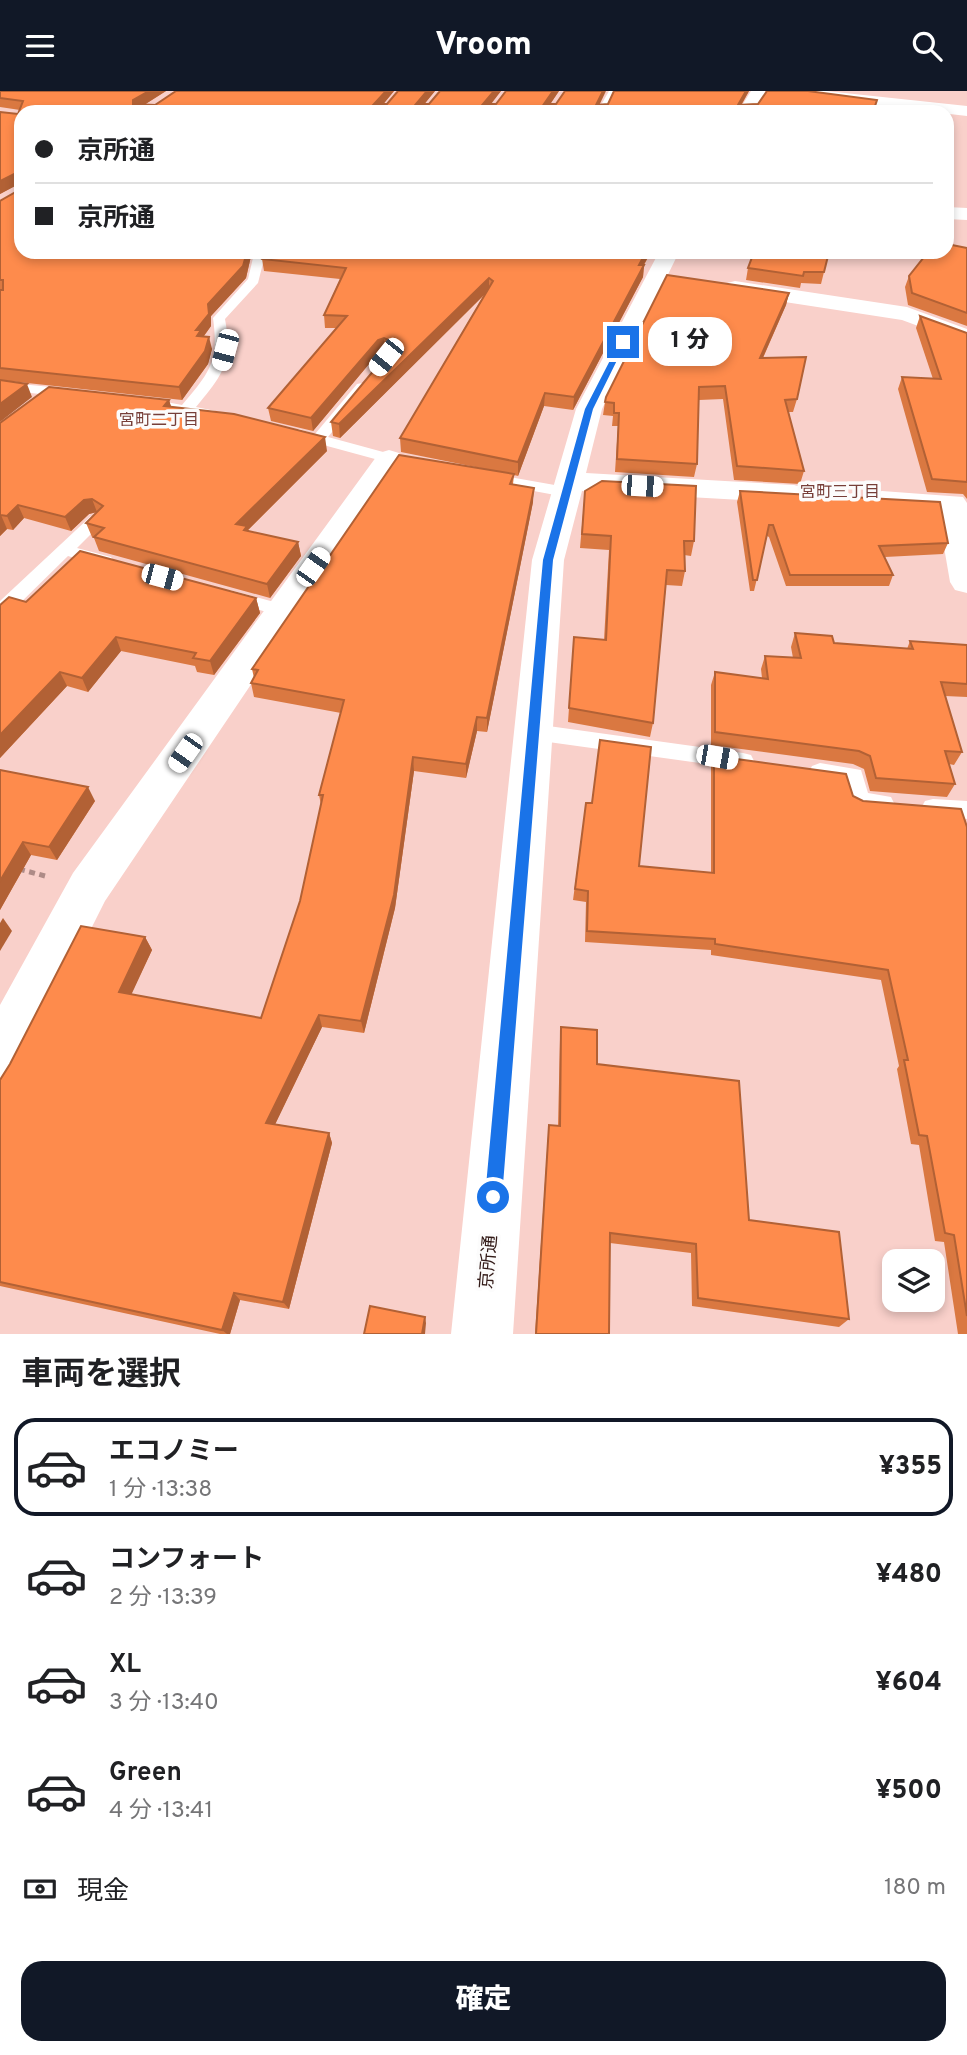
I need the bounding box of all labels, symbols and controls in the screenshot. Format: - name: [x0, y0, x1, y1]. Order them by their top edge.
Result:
- text: Vroom: [435, 26, 532, 66]
- icon: menu: [21, 27, 59, 65]
- icon: search: [908, 27, 946, 65]
- text: 京所通: [77, 136, 155, 169]
- text: 京所通: [77, 203, 155, 236]
- callout: 1 分: [648, 317, 732, 367]
- route end: [607, 326, 639, 358]
- car: [210, 327, 241, 373]
- text: 1 分: [671, 327, 709, 356]
- car: [365, 334, 408, 380]
- district label: 宮町二丁目: [119, 411, 199, 431]
- car: [621, 474, 664, 498]
- district label: 宮町三丁目: [800, 483, 880, 503]
- car: [293, 544, 334, 590]
- car: [139, 561, 186, 593]
- car: [165, 730, 206, 776]
- car: [695, 743, 740, 771]
- route start: [477, 1181, 509, 1213]
- street label: 京所通: [476, 1234, 503, 1290]
- map controls: [882, 1249, 945, 1312]
- button: layers: [882, 1249, 945, 1312]
- text: 車両を選択: [21, 1356, 181, 1396]
- icon: car: [25, 1436, 88, 1499]
- text: エコノミー: [109, 1436, 239, 1469]
- text: ¥355: [879, 1451, 942, 1484]
- text: 1 分 · 13:38: [109, 1476, 212, 1505]
- icon: car: [25, 1544, 88, 1607]
- text: コンフォート: [109, 1544, 264, 1577]
- text: ¥480: [876, 1559, 942, 1592]
- text: 2 分 · 13:39: [109, 1584, 217, 1613]
- text: XL: [109, 1649, 141, 1682]
- icon: car: [25, 1652, 88, 1715]
- text: ¥604: [876, 1667, 942, 1700]
- text: 3 分 · 13:40: [109, 1689, 219, 1718]
- text: Green: [109, 1757, 182, 1790]
- icon: car: [25, 1760, 88, 1823]
- text: ¥500: [875, 1775, 942, 1808]
- text: 4 分 · 13:41: [109, 1797, 213, 1826]
- icon: cash: [21, 1870, 59, 1908]
- text: 180 m: [884, 1874, 946, 1903]
- text: 現金: [77, 1876, 129, 1909]
- button: 確定: [21, 1961, 946, 2041]

